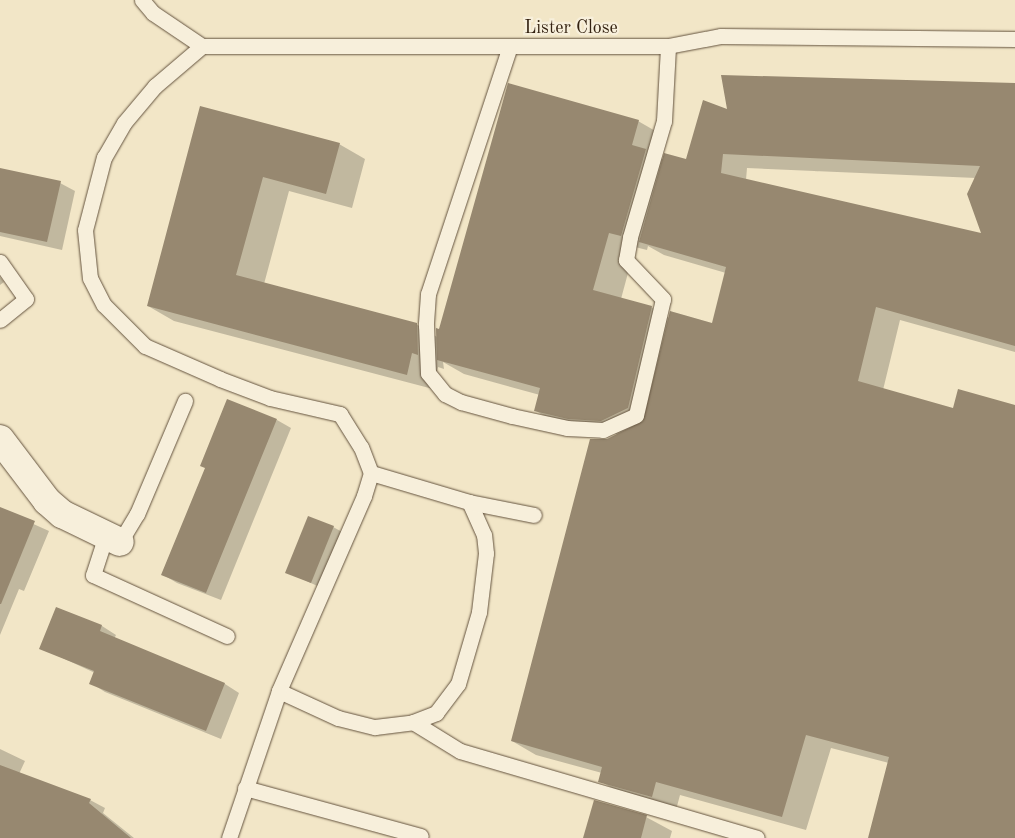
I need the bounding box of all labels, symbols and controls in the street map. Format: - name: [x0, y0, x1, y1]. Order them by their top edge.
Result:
- street label: Lister Close: [524, 17, 618, 39]

